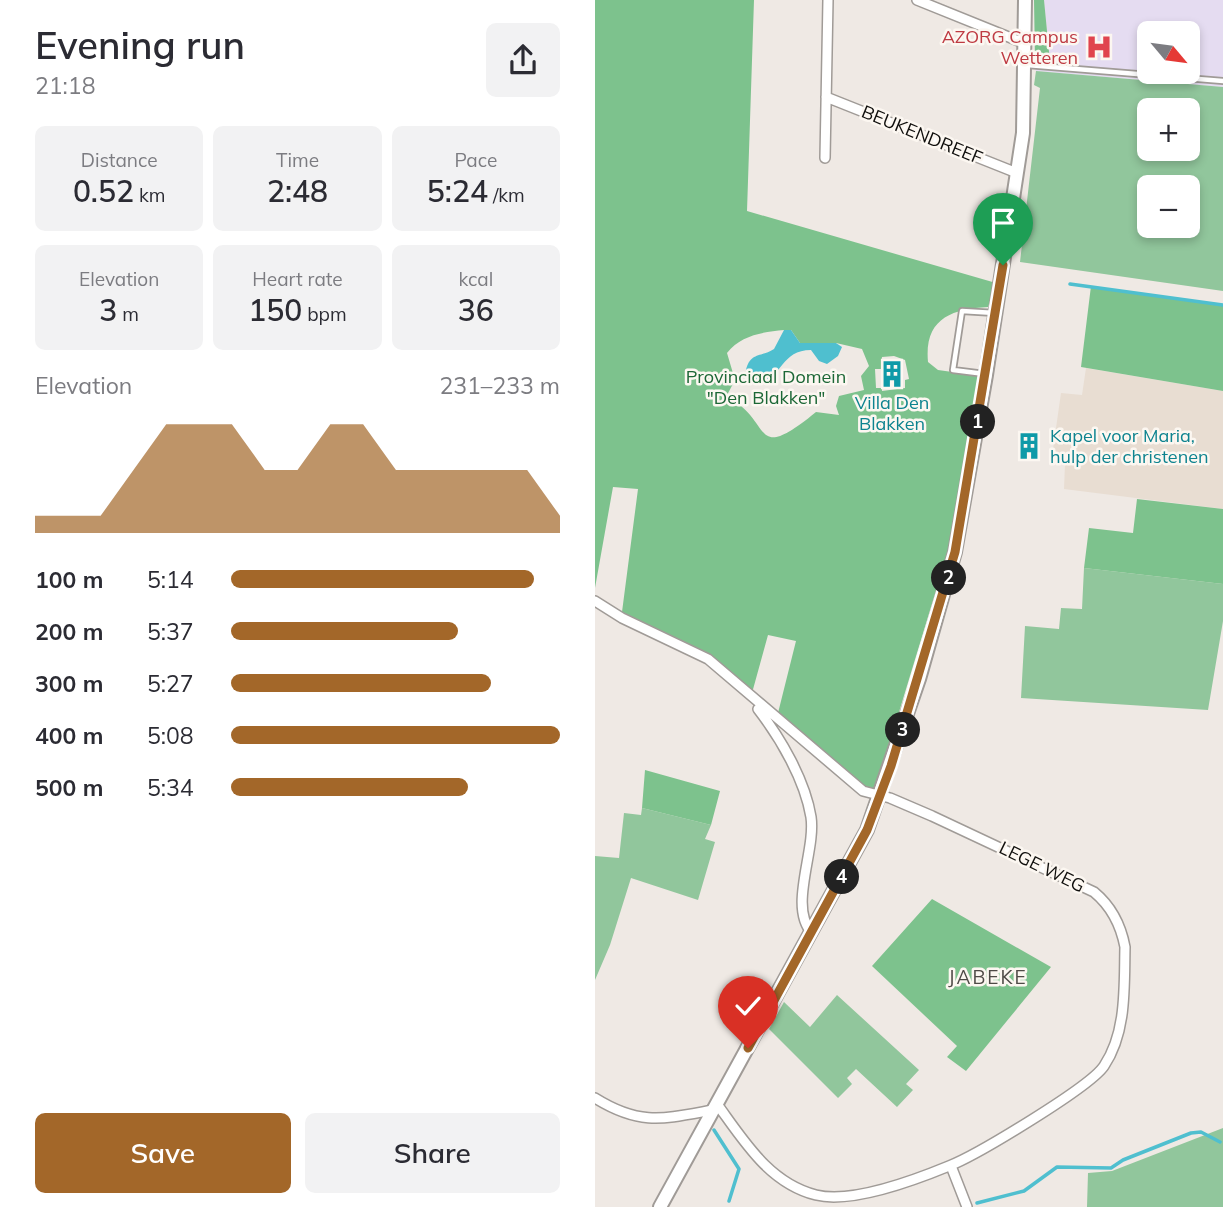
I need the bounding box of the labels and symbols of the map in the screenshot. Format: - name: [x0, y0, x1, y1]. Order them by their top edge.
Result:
- north arrow: [1137, 21, 1201, 84]
- place label: AZORG Campus Wetteren: [942, 25, 1078, 69]
- hospital icon: AZORG Campus Wetteren: [1084, 32, 1114, 62]
- street label: BEUKENDREEF: [858, 100, 986, 169]
- pin: [973, 193, 1033, 265]
- building icon: Villa Den Blakken: [877, 359, 907, 389]
- park label: Provinciaal Domein "Den Blakken": [686, 365, 846, 409]
- place label: Villa Den Blakken: [855, 391, 929, 435]
- pin: 1: [961, 404, 995, 440]
- place label: Kapel voor Maria, hulp der christenen: [1050, 424, 1209, 468]
- building icon: Kapel voor Maria, hulp der christenen: [1014, 431, 1044, 461]
- pin: 2: [931, 560, 967, 596]
- pin: 3: [885, 712, 921, 748]
- street label: LEGE WEG: [996, 836, 1089, 897]
- pin: 4: [825, 860, 859, 894]
- district label: JABEKE: [948, 965, 1028, 989]
- pin: [718, 976, 778, 1048]

